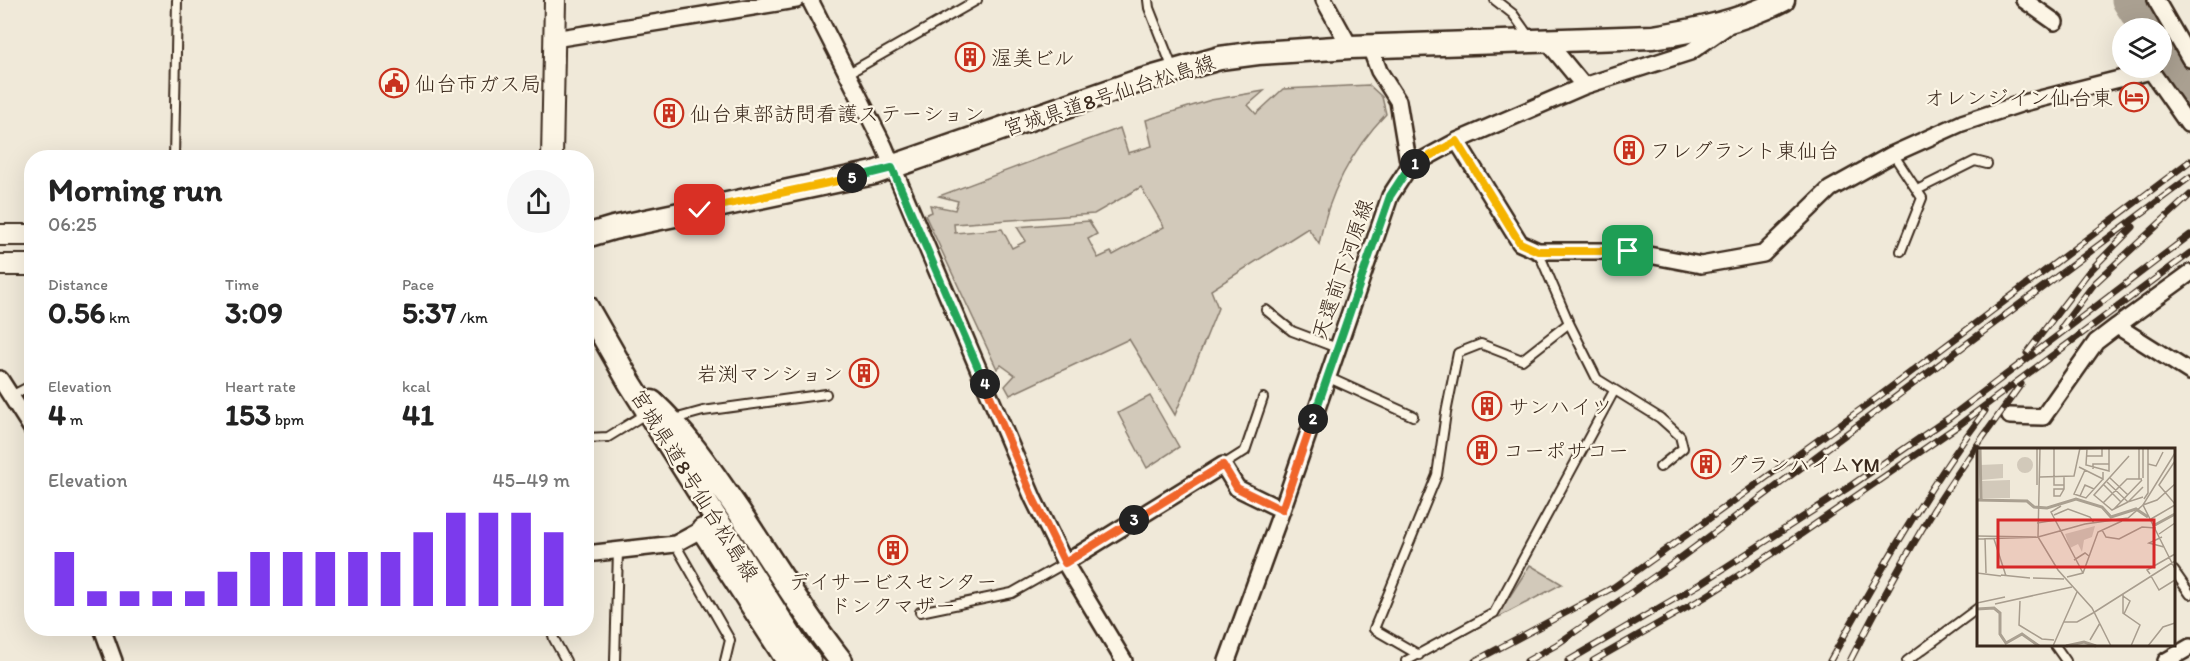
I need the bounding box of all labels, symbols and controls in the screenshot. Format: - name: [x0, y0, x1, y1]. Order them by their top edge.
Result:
- map controls: [2112, 18, 2172, 78]
- button: layers: [2112, 18, 2172, 78]
- building icon: 渥美ビル: [954, 41, 986, 73]
- place label: 渥美ビル: [991, 45, 1075, 70]
- street label: 宮城県道8号仙台松島線: [1000, 49, 1218, 141]
- public building icon: 仙台市ガス局: [378, 67, 410, 99]
- place label: 仙台市ガス局: [415, 71, 541, 96]
- hotel icon: オレンジイン仙台東: [2118, 81, 2150, 113]
- place label: オレンジイン仙台東: [1924, 85, 2113, 110]
- building icon: 仙台東部訪問看護ステーション: [653, 97, 685, 129]
- place label: 仙台東部訪問看護ステーション: [690, 101, 985, 126]
- building icon: フレグラント東仙台: [1613, 134, 1645, 166]
- place label: フレグラント東仙台: [1650, 138, 1839, 163]
- pin: 1: [1400, 149, 1430, 179]
- text: 1: [1411, 154, 1419, 173]
- pin: 5: [837, 163, 867, 193]
- text: 5: [848, 168, 856, 187]
- text: Morning run: [48, 170, 223, 209]
- button: share: [507, 170, 570, 233]
- pin: [674, 184, 725, 235]
- icon: check: [683, 193, 716, 226]
- street label: 天還前下河原線: [1306, 195, 1378, 343]
- text: 06:25: [48, 212, 97, 236]
- pin: [1602, 225, 1653, 276]
- icon: arrive: [1611, 234, 1644, 267]
- text: Distance: [48, 275, 108, 294]
- text: Time: [225, 275, 259, 294]
- text: Pace: [402, 275, 434, 294]
- text: 0.56: [48, 294, 105, 331]
- text: 3:09: [225, 294, 283, 331]
- text: 5:37: [402, 294, 456, 331]
- text: km: [105, 308, 130, 327]
- text: /km: [456, 308, 488, 327]
- building icon: 岩渕マンション: [848, 357, 880, 389]
- place label: 岩渕マンション: [697, 361, 843, 386]
- pin: 4: [970, 369, 1000, 399]
- text: 4: [980, 374, 990, 393]
- text: Elevation: [48, 377, 112, 396]
- text: Heart rate: [225, 377, 296, 396]
- text: kcal: [402, 377, 430, 396]
- street label: 宮城県道8号仙台松島線: [626, 384, 764, 586]
- building icon: サンハイツ: [1471, 390, 1503, 422]
- place label: サンハイツ: [1508, 394, 1612, 419]
- text: 4: [48, 396, 66, 433]
- text: 153: [225, 396, 271, 433]
- text: 41: [402, 396, 434, 433]
- pin: 2: [1298, 404, 1328, 434]
- text: 2: [1309, 409, 1317, 428]
- text: m: [66, 410, 83, 429]
- text: bpm: [271, 410, 304, 429]
- building icon: コーポサコー: [1466, 434, 1498, 466]
- place label: コーポサコー: [1503, 438, 1629, 463]
- building icon: グランハイムYM: [1690, 448, 1722, 480]
- inset map: [1977, 448, 2175, 646]
- place label: グランハイムYM: [1727, 452, 1880, 477]
- text: Elevation: [48, 468, 127, 492]
- text: 45–49 m: [493, 468, 570, 492]
- pin: 3: [1119, 505, 1149, 535]
- text: 3: [1130, 510, 1138, 529]
- building icon: デイサービスセンター ドンクマザー: [877, 534, 909, 566]
- place label: デイサービスセンター ドンクマザー: [789, 569, 997, 618]

